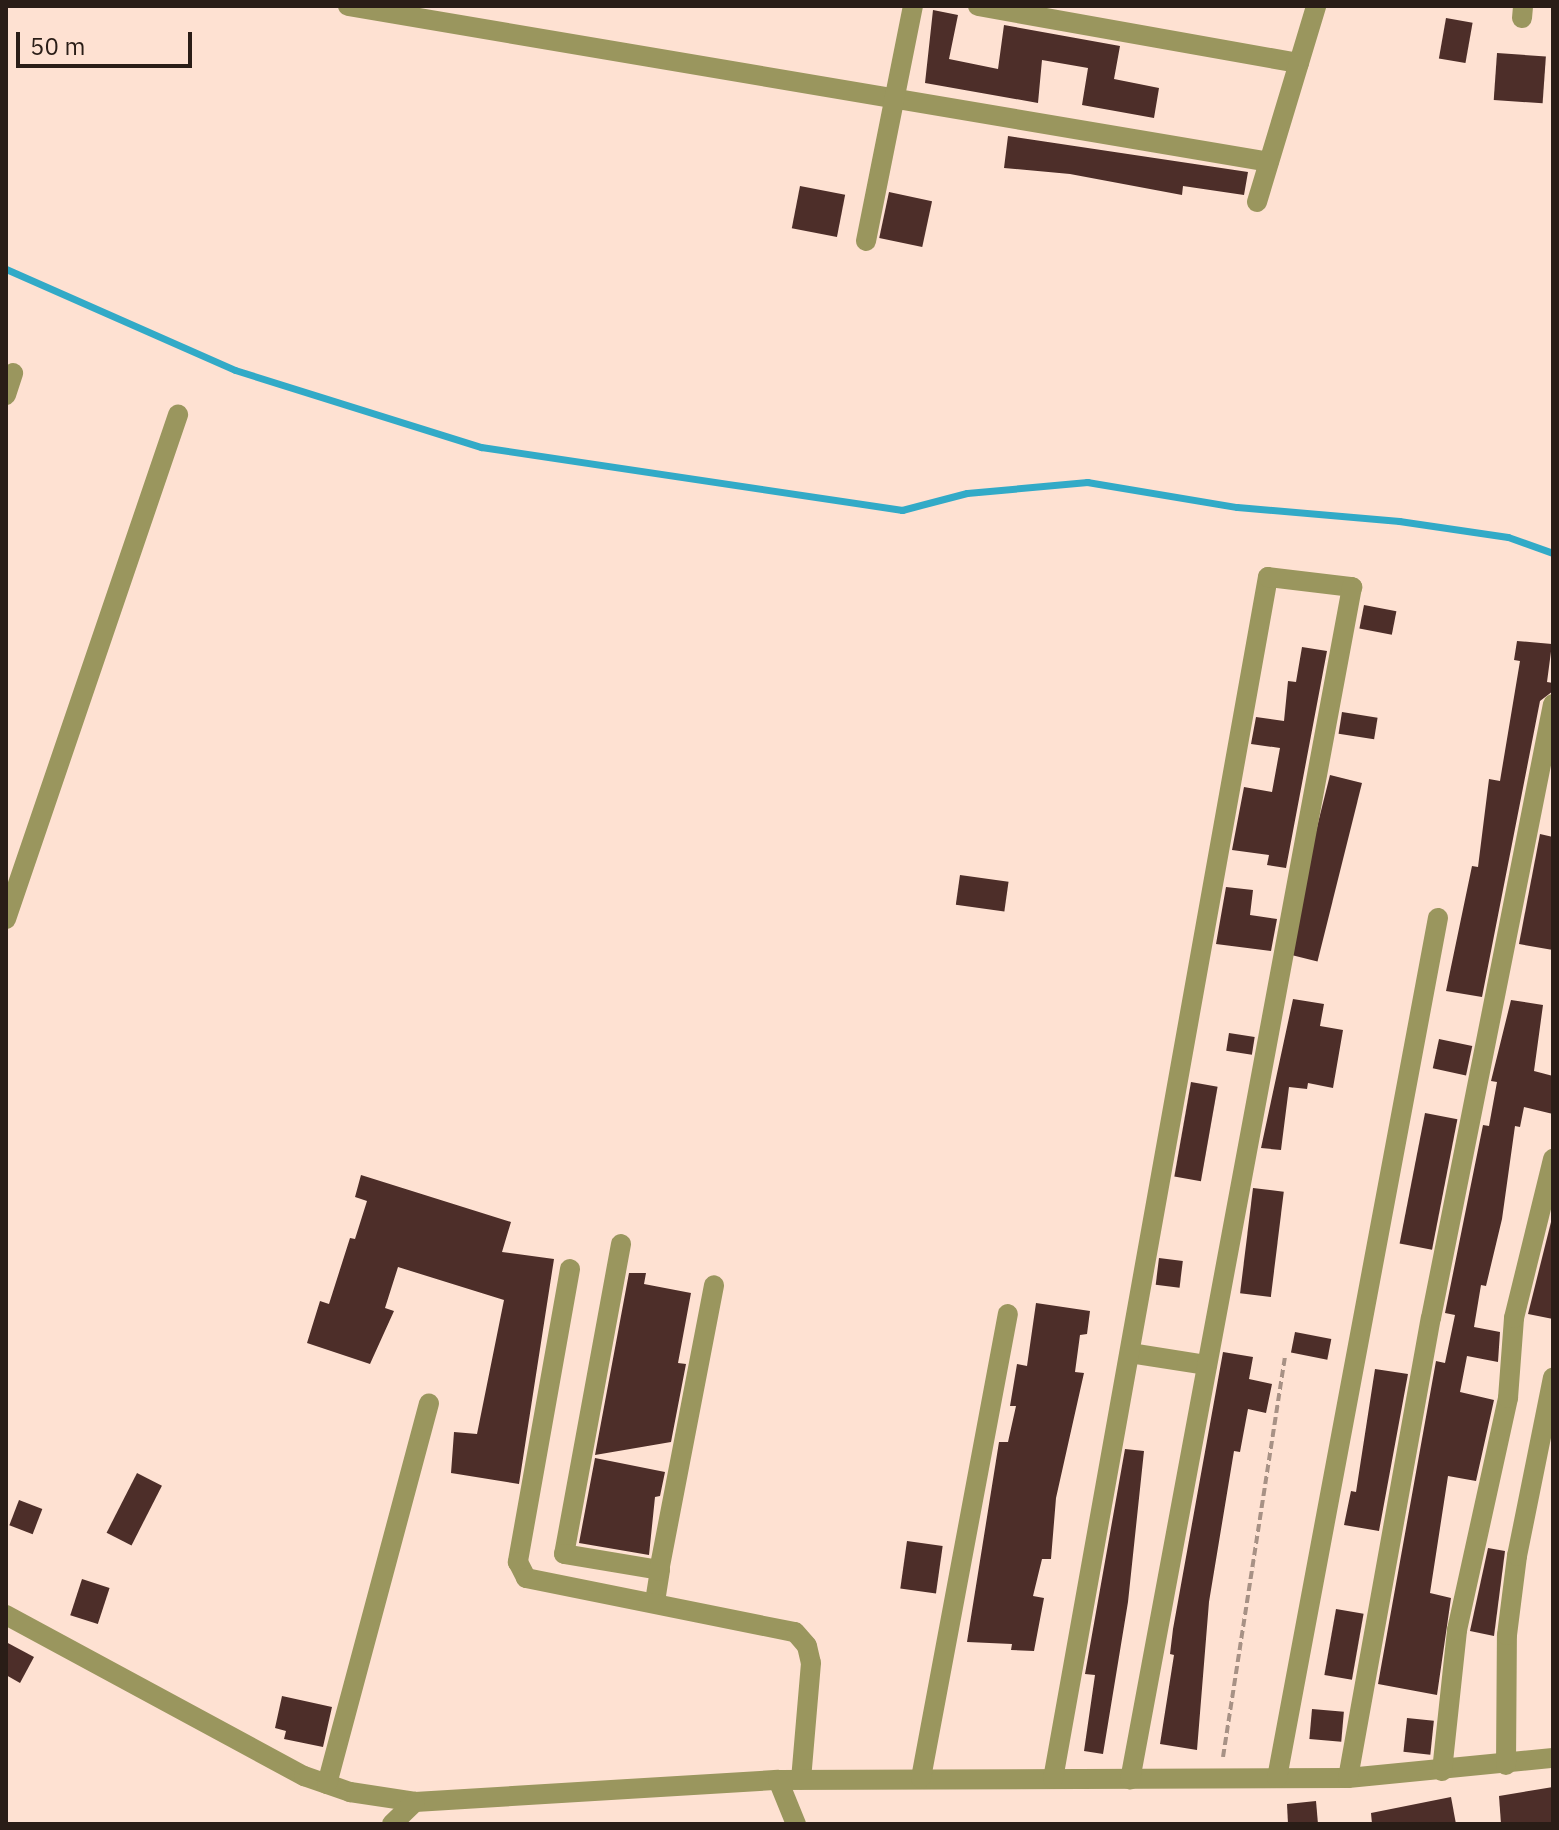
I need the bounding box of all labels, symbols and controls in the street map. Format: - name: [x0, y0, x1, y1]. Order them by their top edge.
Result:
- scale bar: [20, 16, 196, 66]
- text: 50 m: [30, 30, 85, 62]

